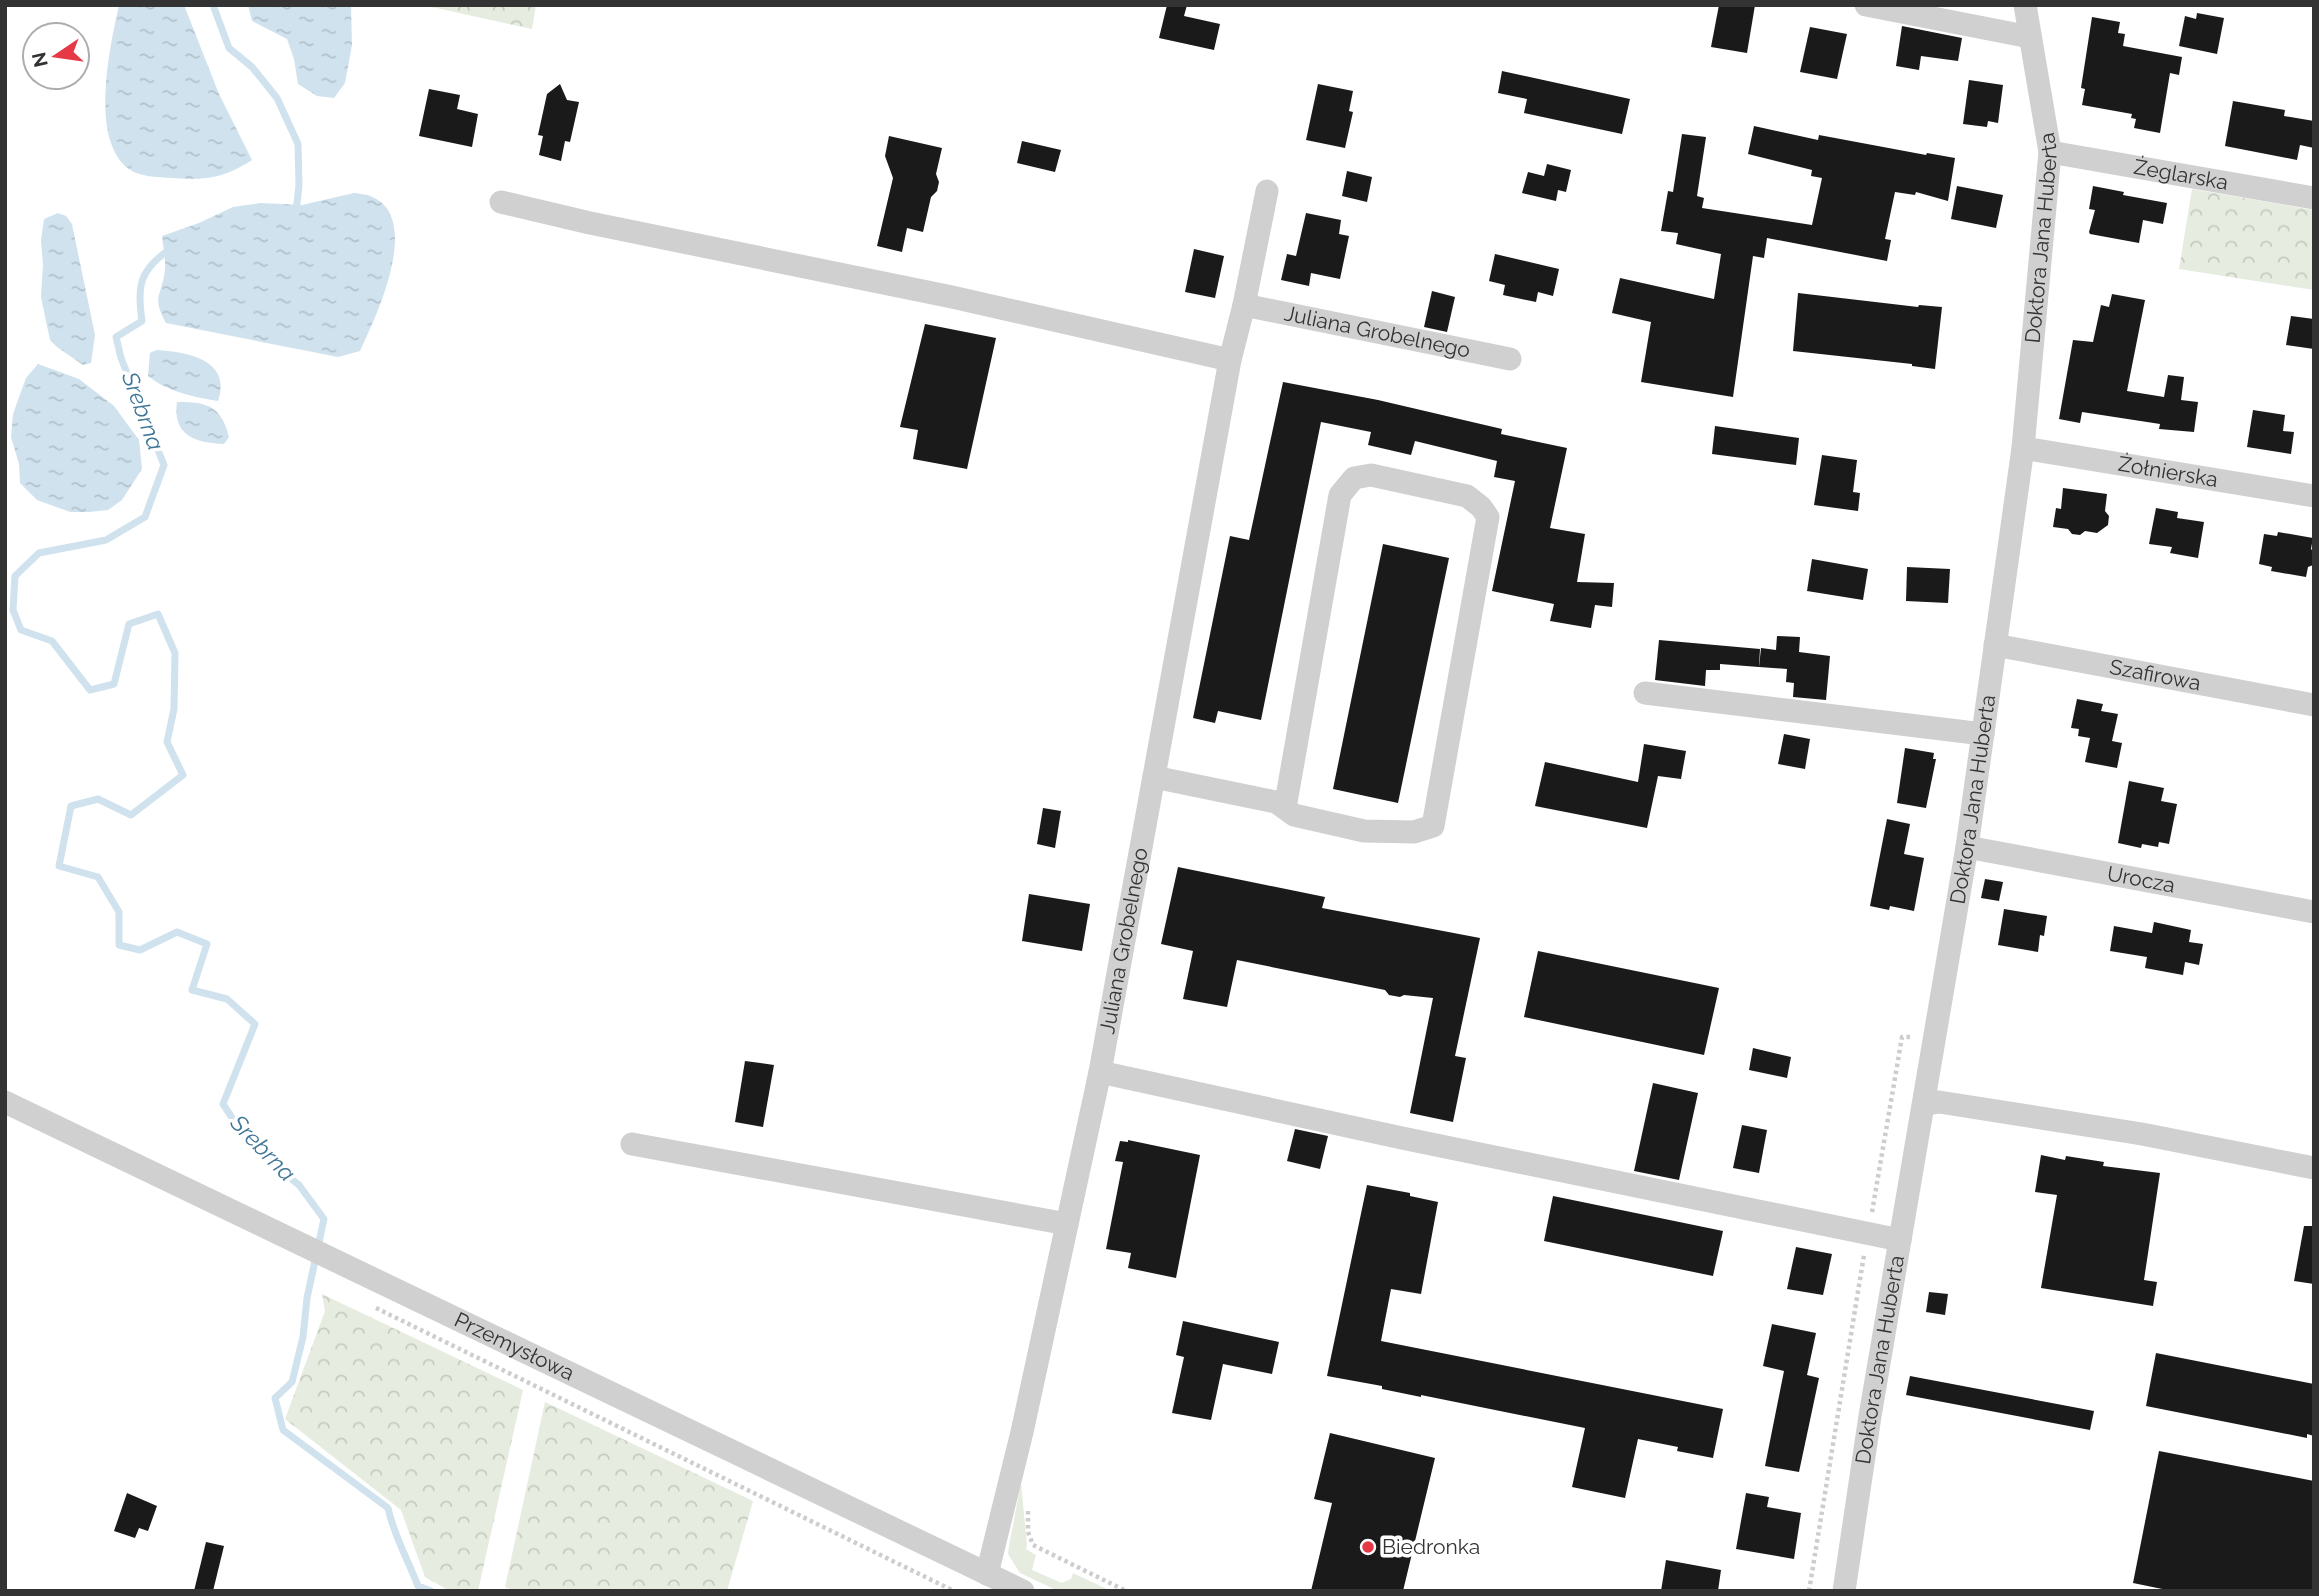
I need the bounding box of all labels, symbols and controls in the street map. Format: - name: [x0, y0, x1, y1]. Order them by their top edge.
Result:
- north arrow: [21, 21, 91, 91]
- text: N: [27, 50, 52, 69]
- street label: Doktora Jana Huberta: [2020, 131, 2062, 344]
- street label: Żeglarska: [2132, 154, 2230, 195]
- street label: Juliana Grobelnego: [1282, 301, 1472, 363]
- water label: Srebrna: [117, 367, 170, 454]
- street label: Żołnierska: [2116, 451, 2220, 492]
- street label: Szafirowa: [2108, 654, 2203, 695]
- street label: Doktora Jana Huberta: [1944, 693, 2000, 906]
- street label: Juliana Grobelnego: [1094, 845, 1153, 1036]
- street label: Urocza: [2105, 860, 2177, 898]
- water label: Srebrna: [225, 1108, 302, 1186]
- street label: Doktora Jana Huberta: [1850, 1253, 1909, 1466]
- street label: Przemysłowa: [451, 1307, 578, 1386]
- place label: Biedronka: [1382, 1534, 1480, 1559]
- marker: Biedronka: [1360, 1539, 1376, 1555]

